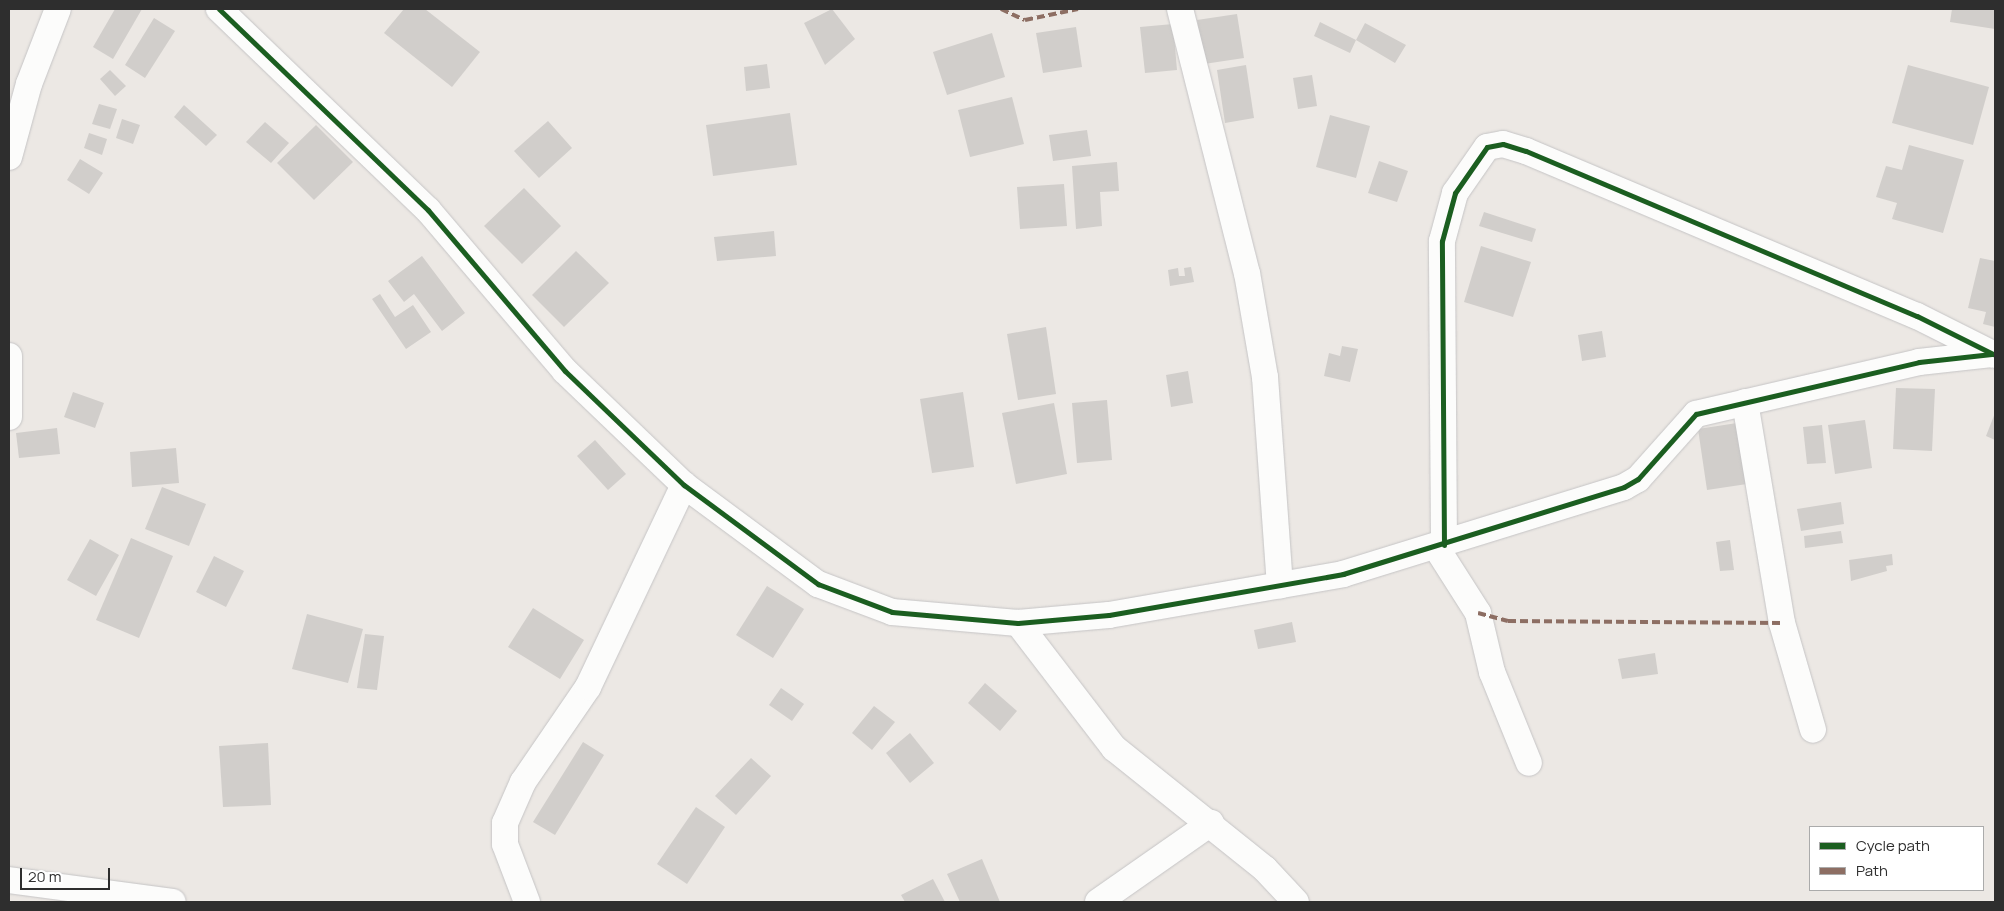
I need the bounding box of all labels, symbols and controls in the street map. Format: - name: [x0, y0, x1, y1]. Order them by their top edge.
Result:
- legend: [1809, 826, 1984, 891]
- text: Cycle path: [1856, 835, 1930, 856]
- scale bar: [22, 858, 112, 890]
- text: Path: [1856, 860, 1888, 881]
- text: 20 m: [28, 866, 61, 887]

